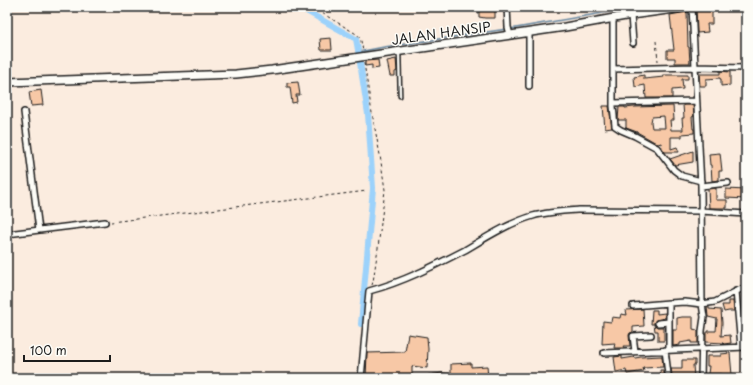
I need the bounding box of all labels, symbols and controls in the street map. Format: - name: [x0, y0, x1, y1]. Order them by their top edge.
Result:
- street label: JALAN HANSIP: [390, 16, 492, 49]
- scale bar: [24, 337, 110, 363]
- text: 100 m: [30, 341, 67, 359]

